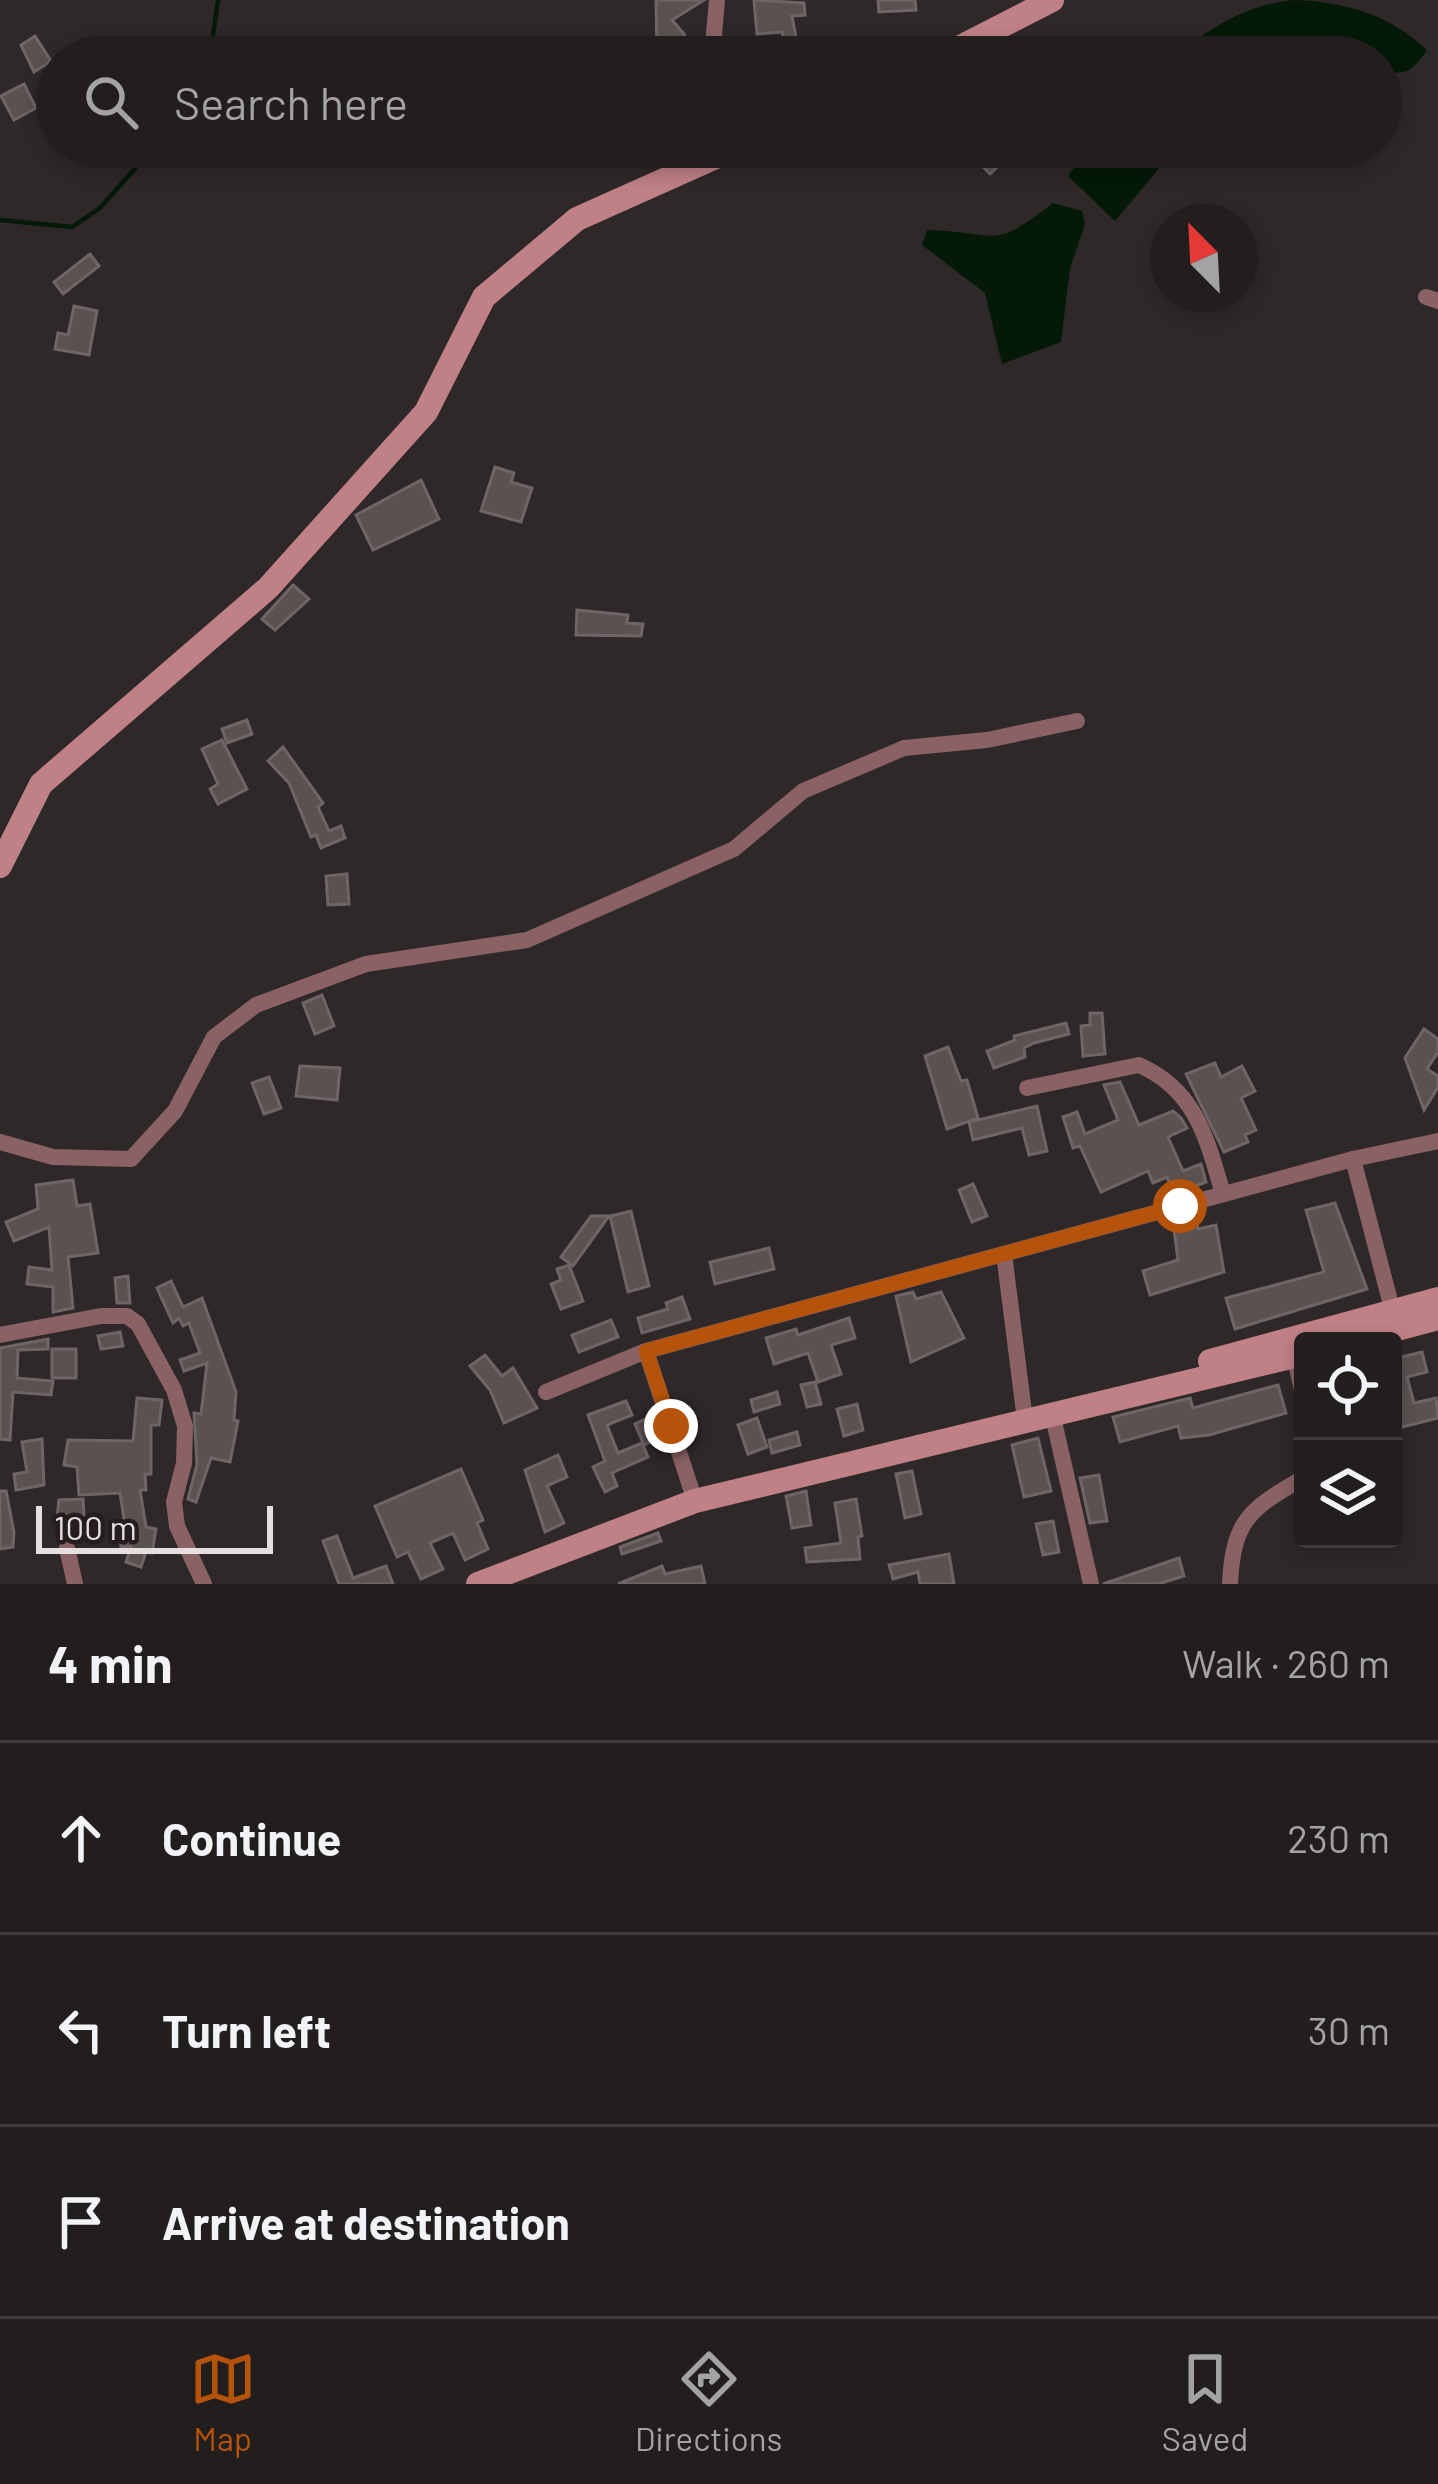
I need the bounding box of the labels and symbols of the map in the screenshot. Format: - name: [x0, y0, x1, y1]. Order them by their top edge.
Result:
- north arrow: [1150, 204, 1258, 312]
- route start: [1153, 1179, 1207, 1233]
- route end: [644, 1399, 698, 1453]
- scale bar: [36, 1500, 273, 1553]

